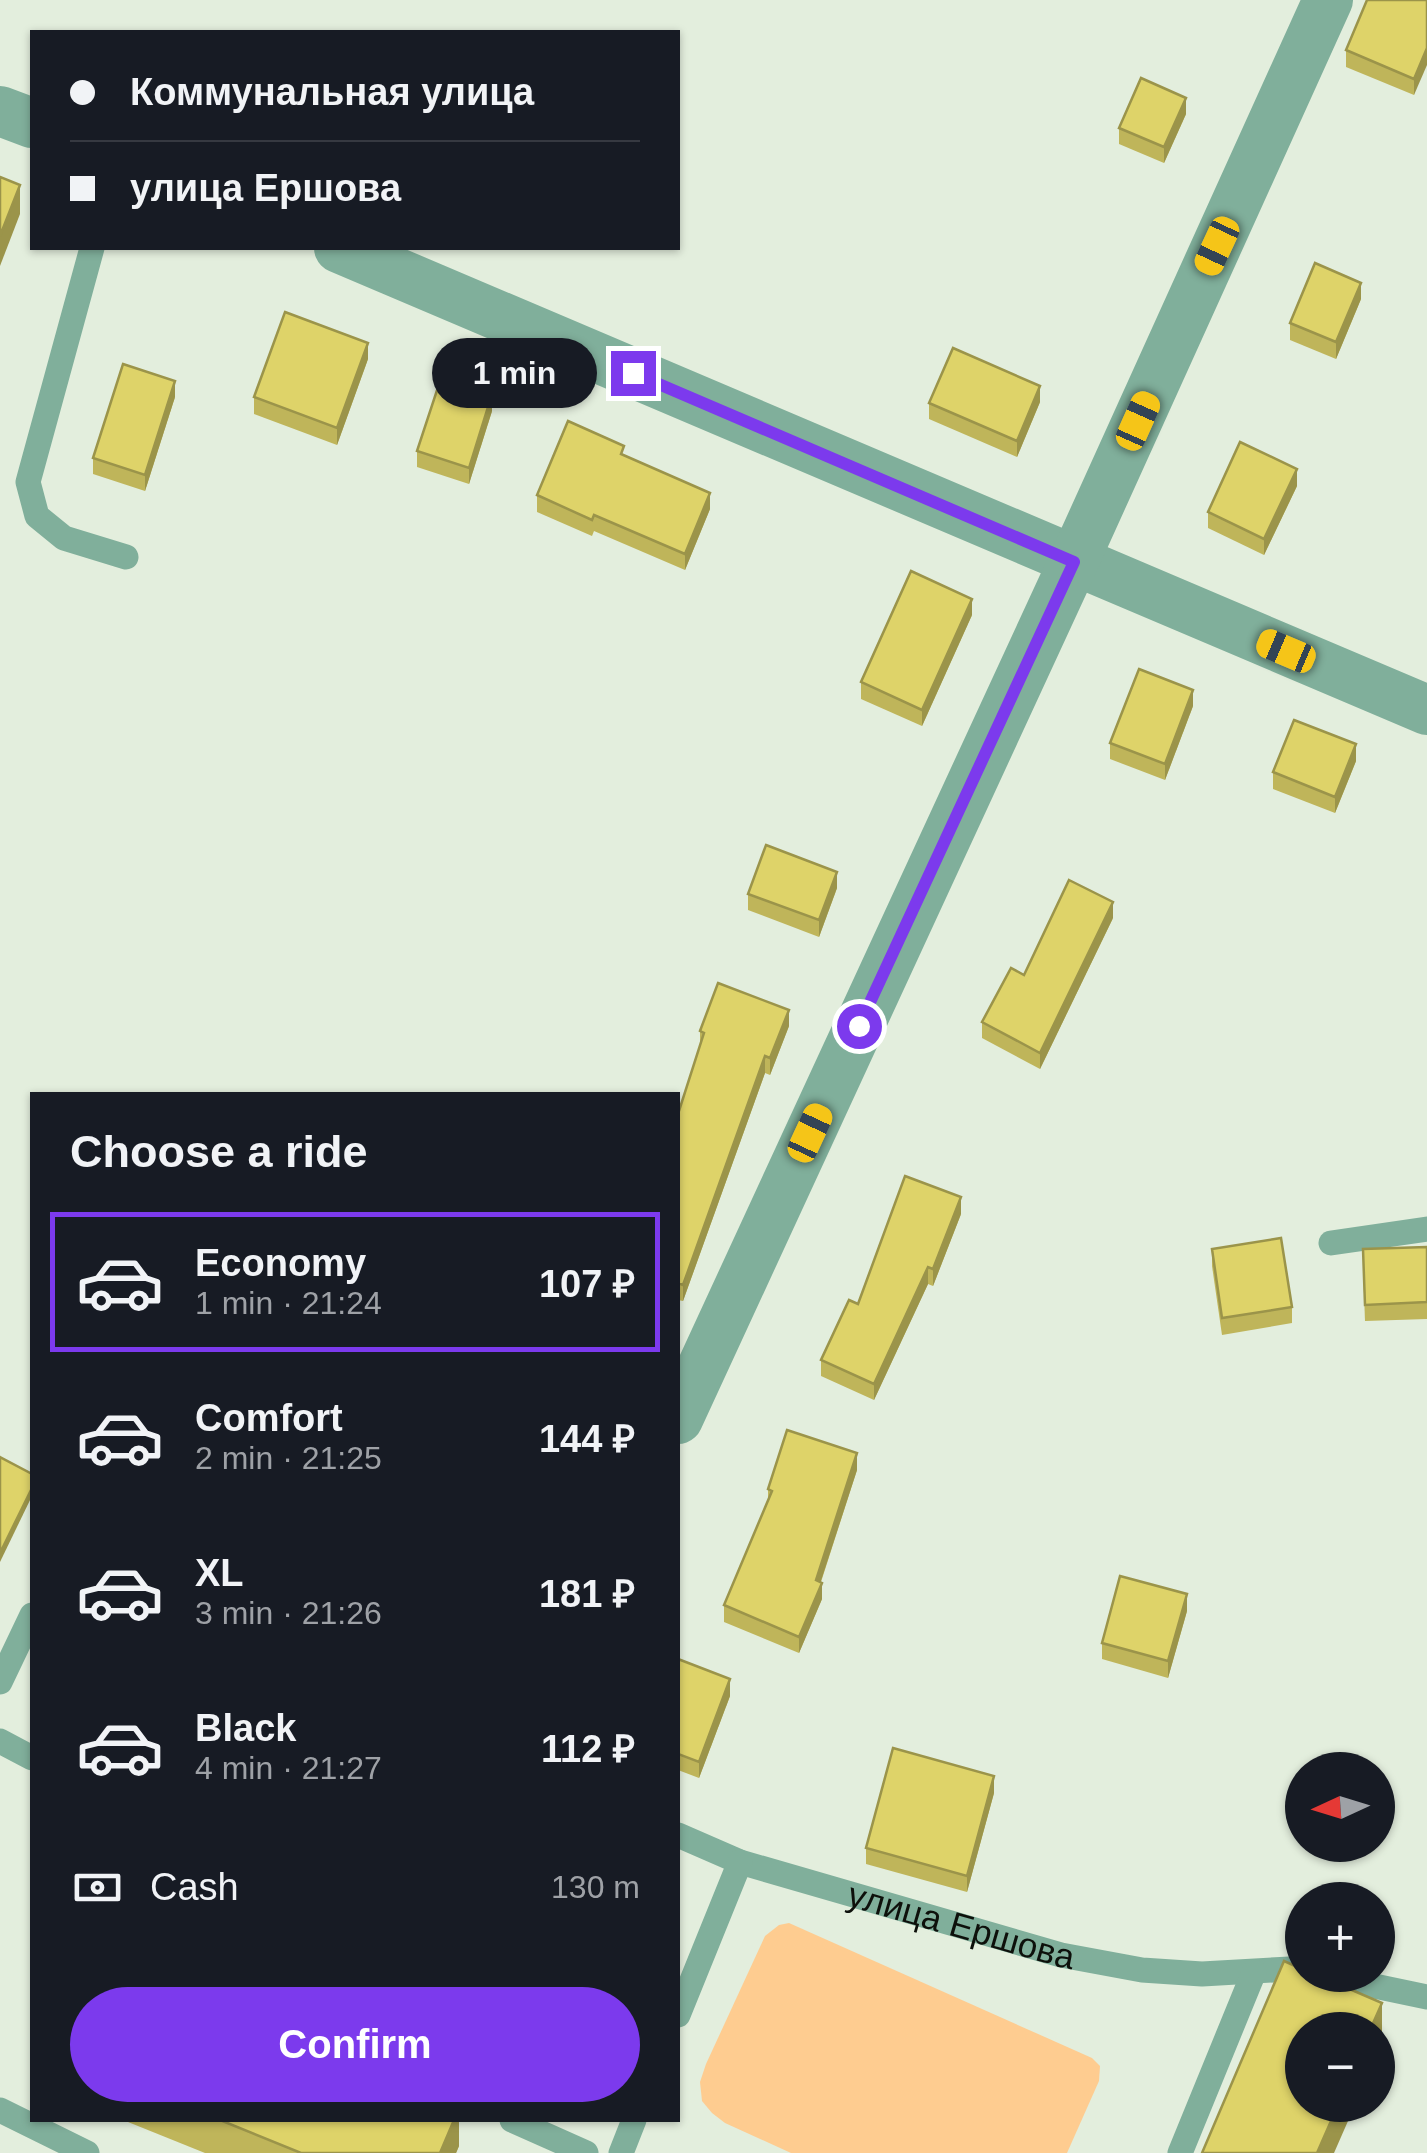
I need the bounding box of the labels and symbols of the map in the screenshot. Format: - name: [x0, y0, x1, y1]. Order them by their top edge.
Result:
- car: [1191, 212, 1243, 280]
- callout: 1 min: [433, 338, 598, 408]
- route end: [611, 351, 656, 396]
- car: [1112, 387, 1164, 455]
- car: [1253, 625, 1319, 677]
- route start: [837, 1004, 882, 1049]
- car: [784, 1099, 836, 1167]
- north arrow: [1285, 1752, 1395, 1862]
- street label: улица Ершова: [844, 1874, 1078, 1976]

